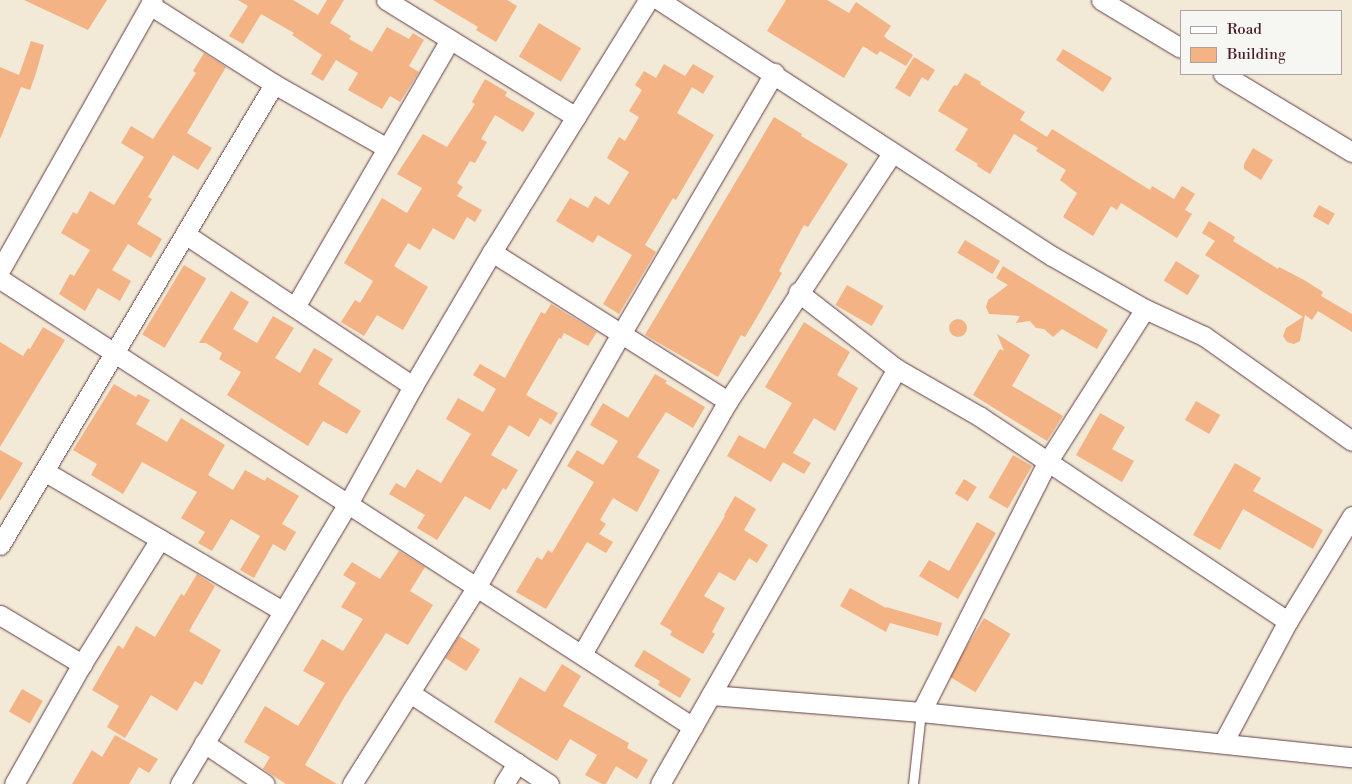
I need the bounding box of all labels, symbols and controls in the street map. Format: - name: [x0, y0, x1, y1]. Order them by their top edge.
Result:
- legend: [1180, 10, 1342, 75]
- text: Road: [1227, 20, 1262, 39]
- text: Building: [1227, 45, 1286, 64]

